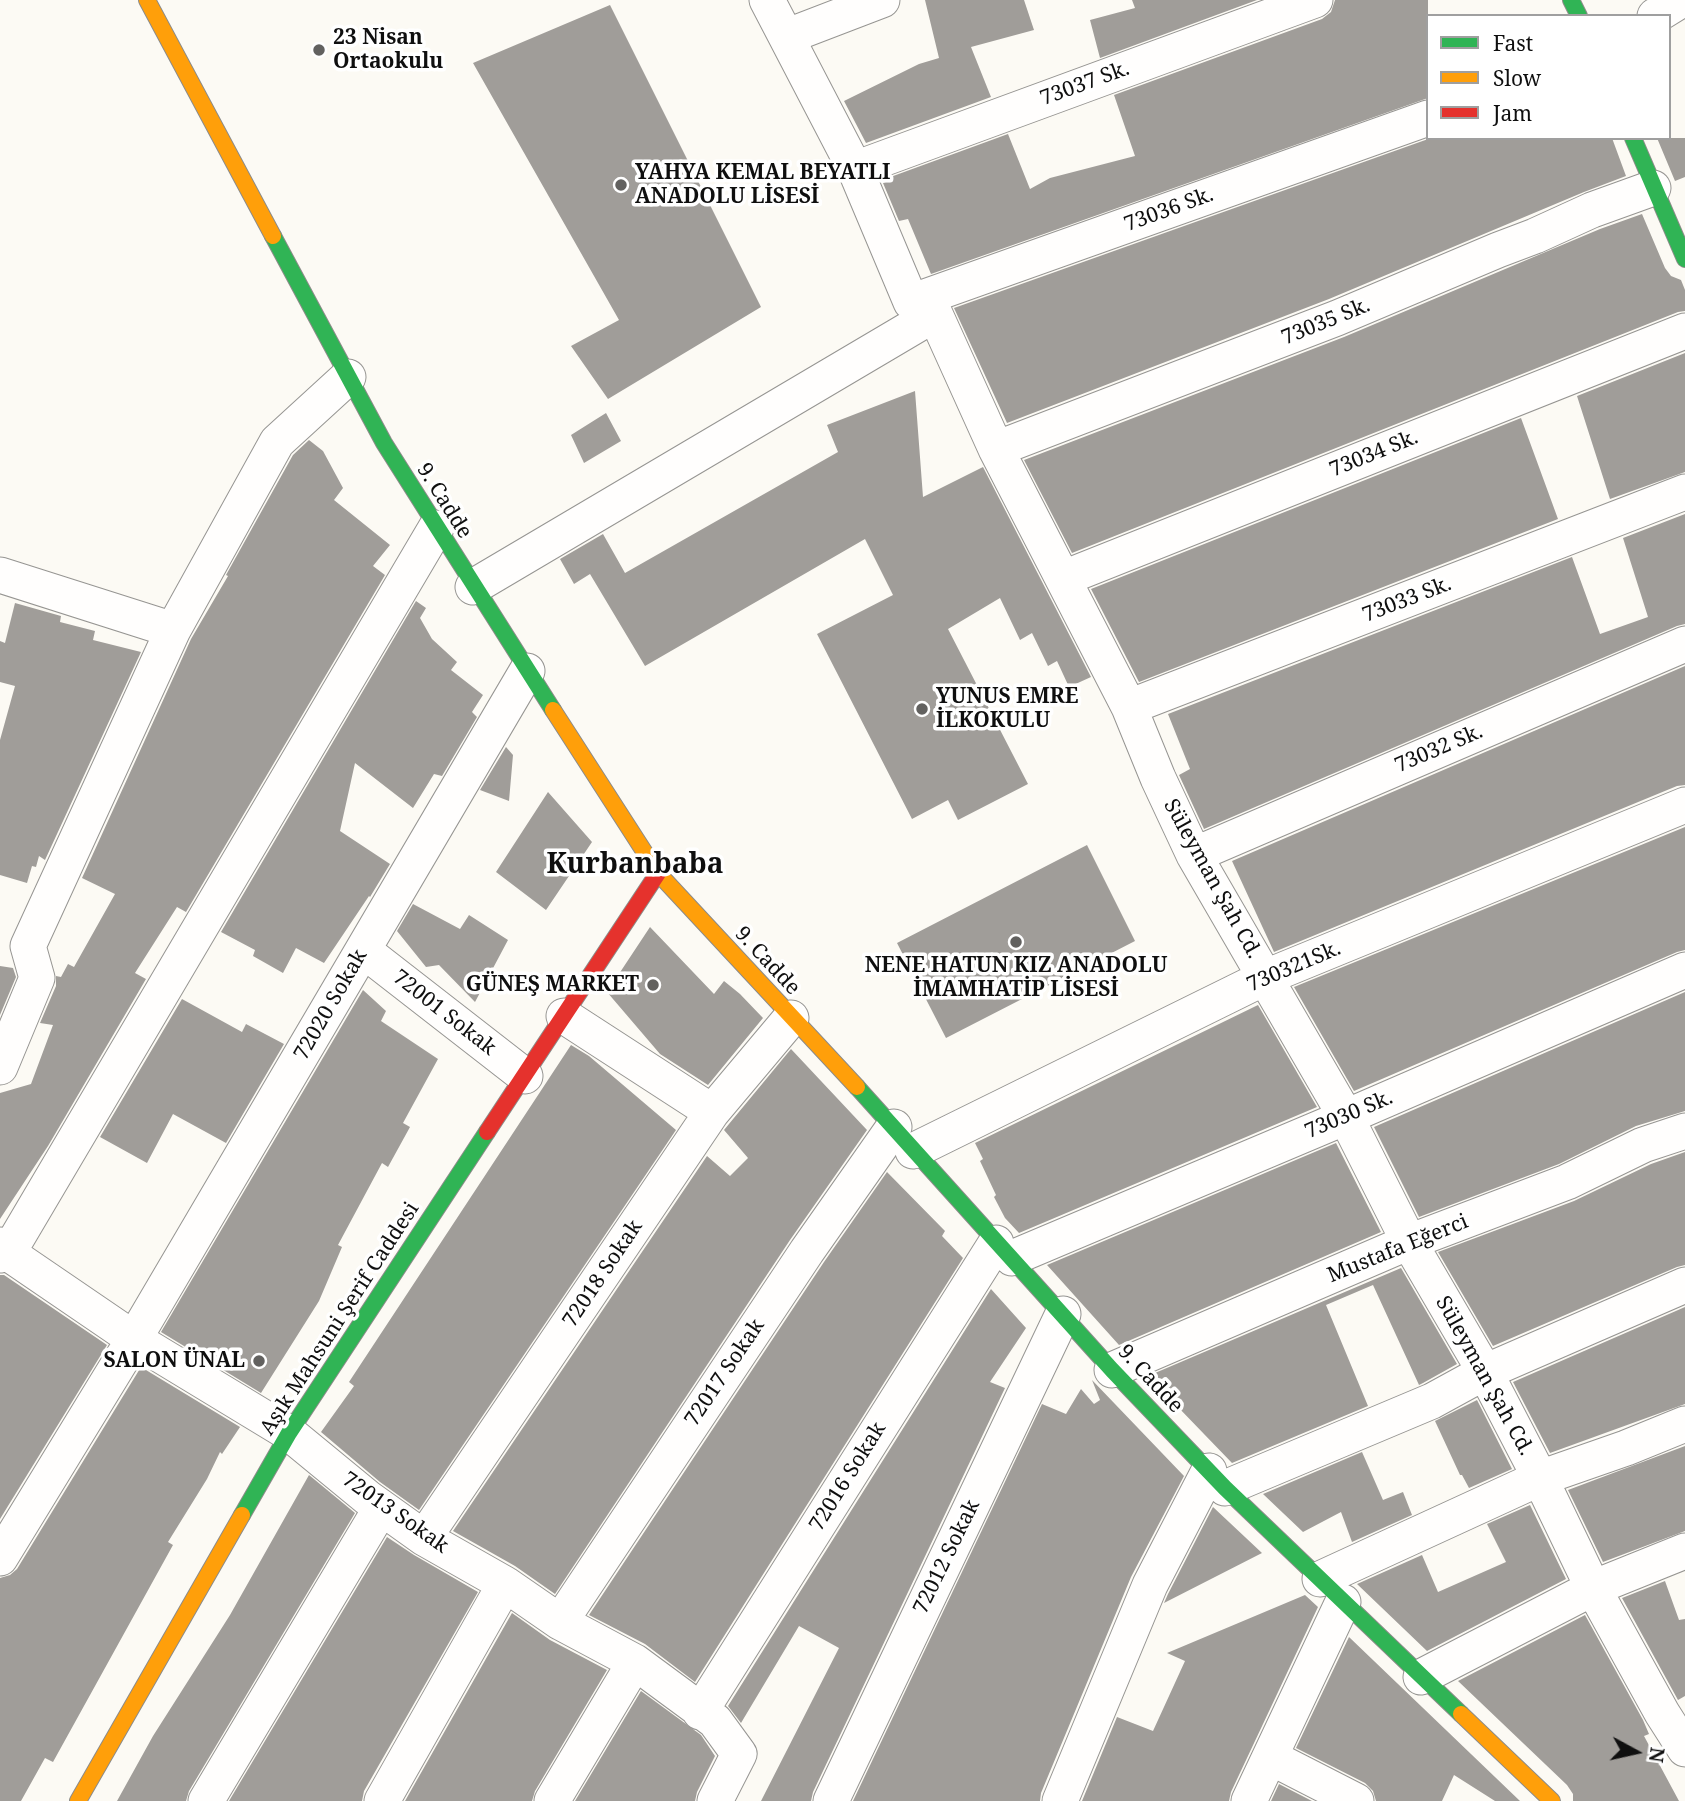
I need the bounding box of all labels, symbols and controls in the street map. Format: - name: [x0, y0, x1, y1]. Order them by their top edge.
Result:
- legend: [1426, 14, 1671, 140]
- place label: 23 Nisan Ortaokulu: [333, 25, 443, 75]
- text: Fast: [1493, 29, 1533, 57]
- marker: 23 Nisan Ortaokulu: [311, 42, 327, 58]
- street label: 73037 Sk.: [1037, 56, 1133, 112]
- text: Slow: [1493, 64, 1541, 92]
- text: Jam: [1493, 99, 1532, 127]
- place label: YAHYA KEMAL BEYATLI ANADOLU LİSESİ: [635, 160, 890, 210]
- marker: YAHYA KEMAL BEYATLI ANADOLU LİSESİ: [613, 177, 629, 193]
- street label: 73036 Sk.: [1121, 182, 1217, 238]
- street label: 73035 Sk.: [1278, 293, 1374, 351]
- street label: 73034 Sk.: [1326, 425, 1422, 483]
- street label: 9. Cadde: [411, 459, 477, 543]
- street label: 73033 Sk.: [1359, 572, 1455, 628]
- place label: YUNUS EMRE İLKOKULU: [936, 684, 1078, 734]
- marker: YUNUS EMRE İLKOKULU: [914, 701, 930, 717]
- street label: 73032 Sk.: [1391, 719, 1487, 779]
- street label: Süleyman Şah Cd.: [1158, 795, 1266, 963]
- district label: Kurbanbaba: [547, 848, 723, 882]
- street label: 9. Cadde: [729, 922, 805, 1000]
- marker: NENE HATUN KIZ ANADOLU İMAMHATİP LİSESİ: [1008, 934, 1024, 950]
- street label: 730321Sk.: [1243, 936, 1345, 998]
- street label: 72020 Sokak: [289, 945, 373, 1065]
- place label: NENE HATUN KIZ ANADOLU İMAMHATİP LİSESİ: [865, 953, 1167, 1003]
- street label: 72001 Sokak: [387, 965, 501, 1061]
- place label: GÜNEŞ MARKET: [466, 972, 639, 998]
- marker: GÜNEŞ MARKET: [645, 977, 661, 993]
- street label: 73030 Sk.: [1301, 1085, 1397, 1145]
- street label: Aşık Mahsuni Şerif Caddesi: [255, 1198, 425, 1440]
- street label: Mustafa Eğerci: [1324, 1209, 1472, 1289]
- street label: 72018 Sokak: [558, 1216, 648, 1332]
- street label: Süleyman Şah Cd.: [1430, 1292, 1538, 1460]
- street label: 72017 Sokak: [680, 1315, 770, 1431]
- street label: 9. Cadde: [1112, 1340, 1188, 1418]
- place label: SALON ÜNAL: [103, 1348, 245, 1374]
- marker: SALON ÜNAL: [251, 1353, 267, 1369]
- street label: 72016 Sokak: [804, 1418, 892, 1536]
- street label: 72013 Sokak: [337, 1467, 453, 1559]
- street label: 72012 Sokak: [908, 1496, 986, 1618]
- north arrow: [1601, 1717, 1671, 1787]
- text: N: [1643, 1746, 1671, 1764]

